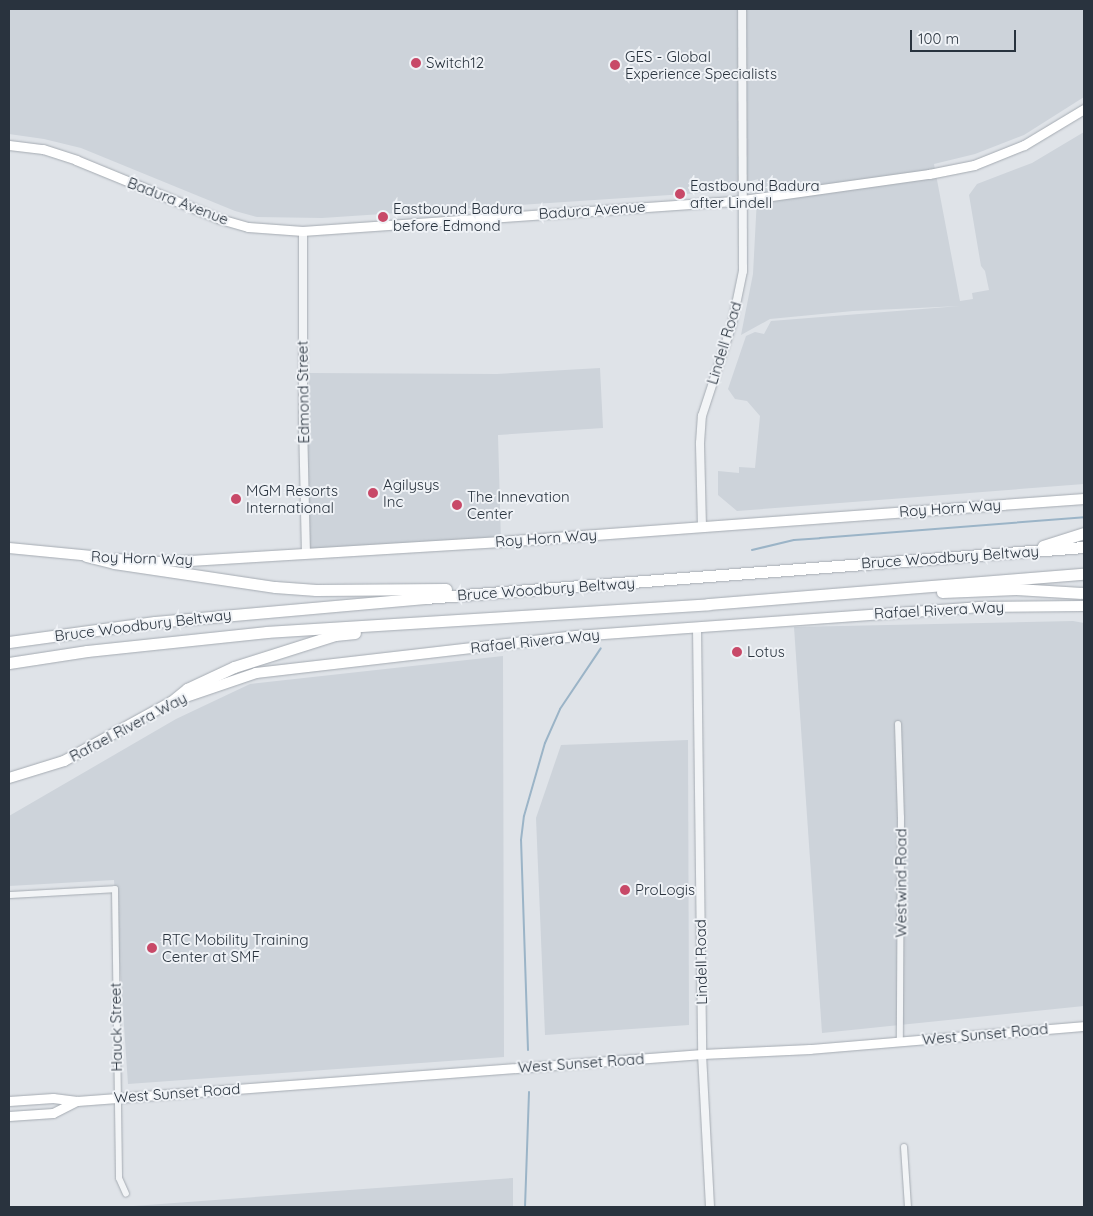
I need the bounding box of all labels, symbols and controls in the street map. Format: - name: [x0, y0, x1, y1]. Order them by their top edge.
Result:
- scale bar: [913, 20, 1019, 52]
- text: 100 m: [918, 29, 959, 48]
- place label: GES - Global Experience Specialists: [625, 47, 777, 82]
- place label: Switch12: [426, 54, 484, 72]
- marker: Switch12: [410, 57, 422, 69]
- marker: GES - Global Experience Specialists: [609, 59, 621, 71]
- street label: Badura Avenue: [125, 173, 231, 229]
- place label: Eastbound Badura after Lindell: [690, 176, 820, 211]
- marker: Eastbound Badura after Lindell: [674, 188, 686, 200]
- street label: Badura Avenue: [538, 197, 646, 223]
- place label: Eastbound Badura before Edmond: [393, 199, 523, 234]
- marker: Eastbound Badura before Edmond: [377, 211, 389, 223]
- street label: Lindell Road: [703, 299, 745, 387]
- street label: Edmond Street: [293, 340, 313, 444]
- place label: Agilysys Inc: [383, 475, 439, 510]
- place label: MGM Resorts International: [246, 481, 338, 516]
- marker: Agilysys Inc: [367, 487, 379, 499]
- place label: The Innevation Center: [467, 487, 570, 522]
- marker: MGM Resorts International: [230, 493, 242, 505]
- street label: Roy Horn Way: [898, 495, 1002, 521]
- marker: The Innevation Center: [451, 499, 463, 511]
- street label: Roy Horn Way: [494, 525, 598, 551]
- street label: Bruce Woodbury Beltway: [861, 542, 1039, 572]
- street label: Roy Horn Way: [91, 547, 193, 569]
- street label: Bruce Woodbury Beltway: [457, 574, 635, 604]
- street label: Rafael Rivera Way: [874, 598, 1004, 622]
- street label: Bruce Woodbury Beltway: [53, 605, 233, 645]
- street label: Rafael Rivera Way: [469, 625, 601, 657]
- place label: Lotus: [747, 643, 785, 661]
- marker: Lotus: [731, 646, 743, 658]
- street label: Rafael Rivera Way: [66, 689, 190, 765]
- street label: Westwind Road: [892, 828, 910, 938]
- place label: ProLogis: [635, 881, 695, 899]
- marker: ProLogis: [619, 884, 631, 896]
- street label: Lindell Road: [691, 919, 711, 1005]
- place label: RTC Mobility Training Center at SMF: [162, 930, 309, 965]
- marker: RTC Mobility Training Center at SMF: [146, 942, 158, 954]
- street label: Hauck Street: [106, 982, 126, 1072]
- street label: West Sunset Road: [921, 1020, 1049, 1048]
- street label: West Sunset Road: [517, 1050, 645, 1076]
- street label: West Sunset Road: [113, 1080, 241, 1106]

